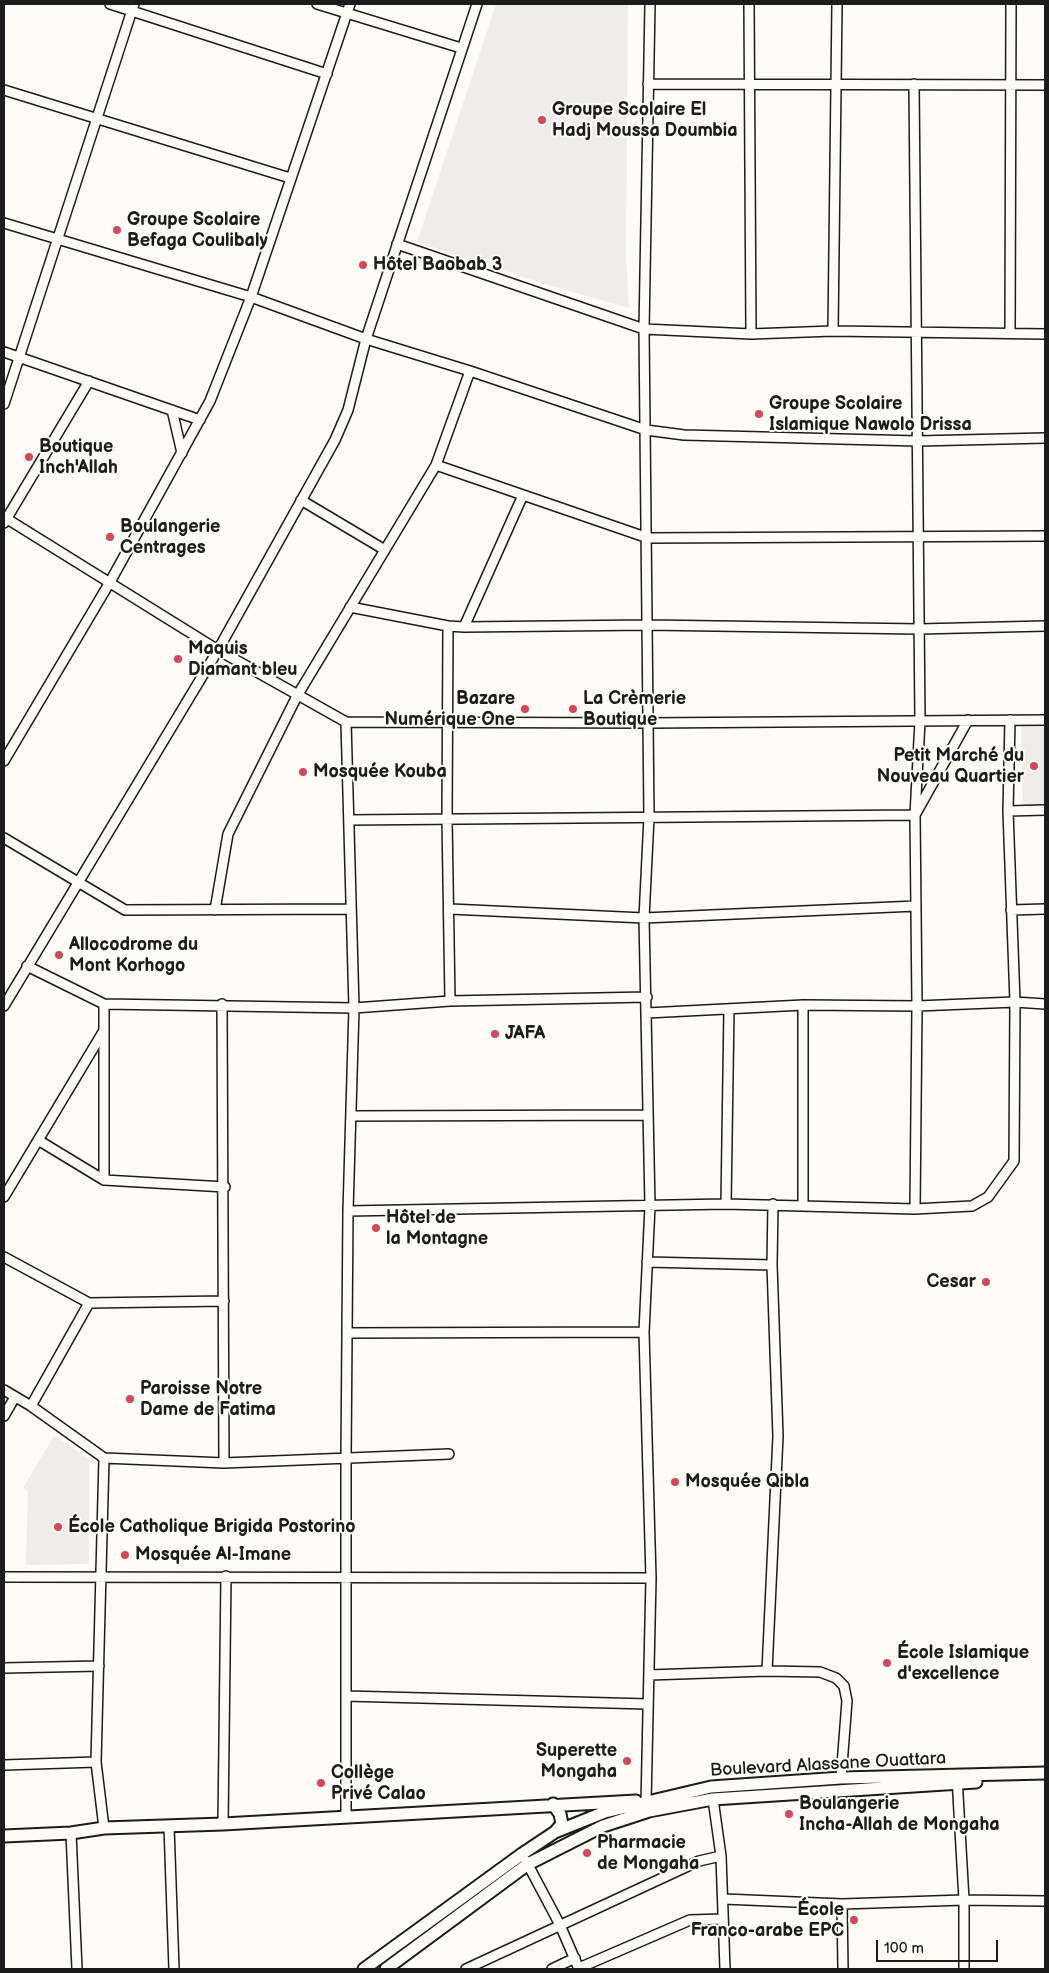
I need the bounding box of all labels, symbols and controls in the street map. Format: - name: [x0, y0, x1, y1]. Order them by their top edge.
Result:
- place label: Groupe Scolaire El Hadj Moussa Doumbia: [552, 99, 738, 142]
- marker: Groupe Scolaire El Hadj Moussa Doumbia: [536, 114, 548, 126]
- place label: Groupe Scolaire Befaga Coulibaly: [127, 209, 268, 252]
- marker: Groupe Scolaire Befaga Coulibaly: [111, 224, 123, 236]
- place label: Hôtel Baobab 3: [373, 254, 502, 276]
- marker: Hôtel Baobab 3: [357, 259, 369, 271]
- place label: Groupe Scolaire Islamique Nawolo Drissa: [769, 393, 972, 436]
- marker: Groupe Scolaire Islamique Nawolo Drissa: [753, 408, 765, 420]
- place label: Boutique Inch'Allah: [39, 436, 118, 478]
- marker: Boutique Inch'Allah: [23, 451, 35, 463]
- place label: Boulangerie Centrages: [120, 516, 220, 558]
- marker: Boulangerie Centrages: [104, 531, 116, 543]
- place label: Maquis Diamant bleu: [188, 638, 297, 681]
- marker: Maquis Diamant bleu: [172, 653, 184, 665]
- place label: Bazare Numérique One: [385, 688, 515, 731]
- place label: La Crèmerie Boutique: [583, 688, 686, 731]
- marker: Bazare Numérique One: [519, 703, 531, 715]
- marker: La Crèmerie Boutique: [567, 703, 579, 715]
- place label: Petit Marché du Nouveau Quartier: [877, 745, 1024, 788]
- marker: Petit Marché du Nouveau Quartier: [1028, 760, 1040, 772]
- place label: Mosquée Kouba: [313, 761, 447, 783]
- marker: Mosquée Kouba: [297, 766, 309, 778]
- place label: Allocodrome du Mont Korhogo: [69, 934, 198, 976]
- marker: Allocodrome du Mont Korhogo: [53, 949, 65, 961]
- place label: JAFA: [505, 1023, 545, 1045]
- marker: JAFA: [489, 1028, 501, 1040]
- place label: Hôtel de la Montagne: [386, 1207, 488, 1250]
- marker: Hôtel de la Montagne: [370, 1222, 382, 1234]
- place label: Cesar: [927, 1271, 976, 1293]
- marker: Cesar: [980, 1276, 992, 1288]
- place label: Paroisse Notre Dame de Fatima: [140, 1378, 276, 1420]
- marker: Paroisse Notre Dame de Fatima: [124, 1393, 136, 1405]
- place label: Mosquée Qibla: [685, 1471, 809, 1493]
- marker: Mosquée Qibla: [669, 1476, 681, 1488]
- place label: École Catholique Brigida Postorino: [68, 1516, 355, 1538]
- marker: École Catholique Brigida Postorino: [52, 1521, 64, 1533]
- place label: Mosquée Al-Imane: [135, 1544, 291, 1566]
- marker: Mosquée Al-Imane: [119, 1549, 131, 1561]
- place label: École Islamique d'excellence: [897, 1642, 1029, 1685]
- marker: École Islamique d'excellence: [881, 1657, 893, 1669]
- place label: Superette Mongaha: [536, 1740, 617, 1782]
- street label: Boulevard Alassane Ouattara: [709, 1748, 947, 1782]
- marker: Superette Mongaha: [621, 1755, 633, 1767]
- place label: Collège Privé Calao: [331, 1762, 426, 1805]
- marker: Collège Privé Calao: [315, 1777, 327, 1789]
- place label: Boulangerie Incha-Allah de Mongaha: [799, 1793, 1000, 1836]
- marker: Boulangerie Incha-Allah de Mongaha: [783, 1808, 795, 1820]
- place label: Pharmacie de Mongaha: [597, 1832, 699, 1875]
- marker: Pharmacie de Mongaha: [581, 1847, 593, 1859]
- place label: École Franco-arabe EPC: [691, 1899, 844, 1942]
- marker: École Franco-arabe EPC: [848, 1914, 860, 1926]
- scale bar: [879, 1930, 1002, 1962]
- text: 100 m: [884, 1939, 924, 1958]

